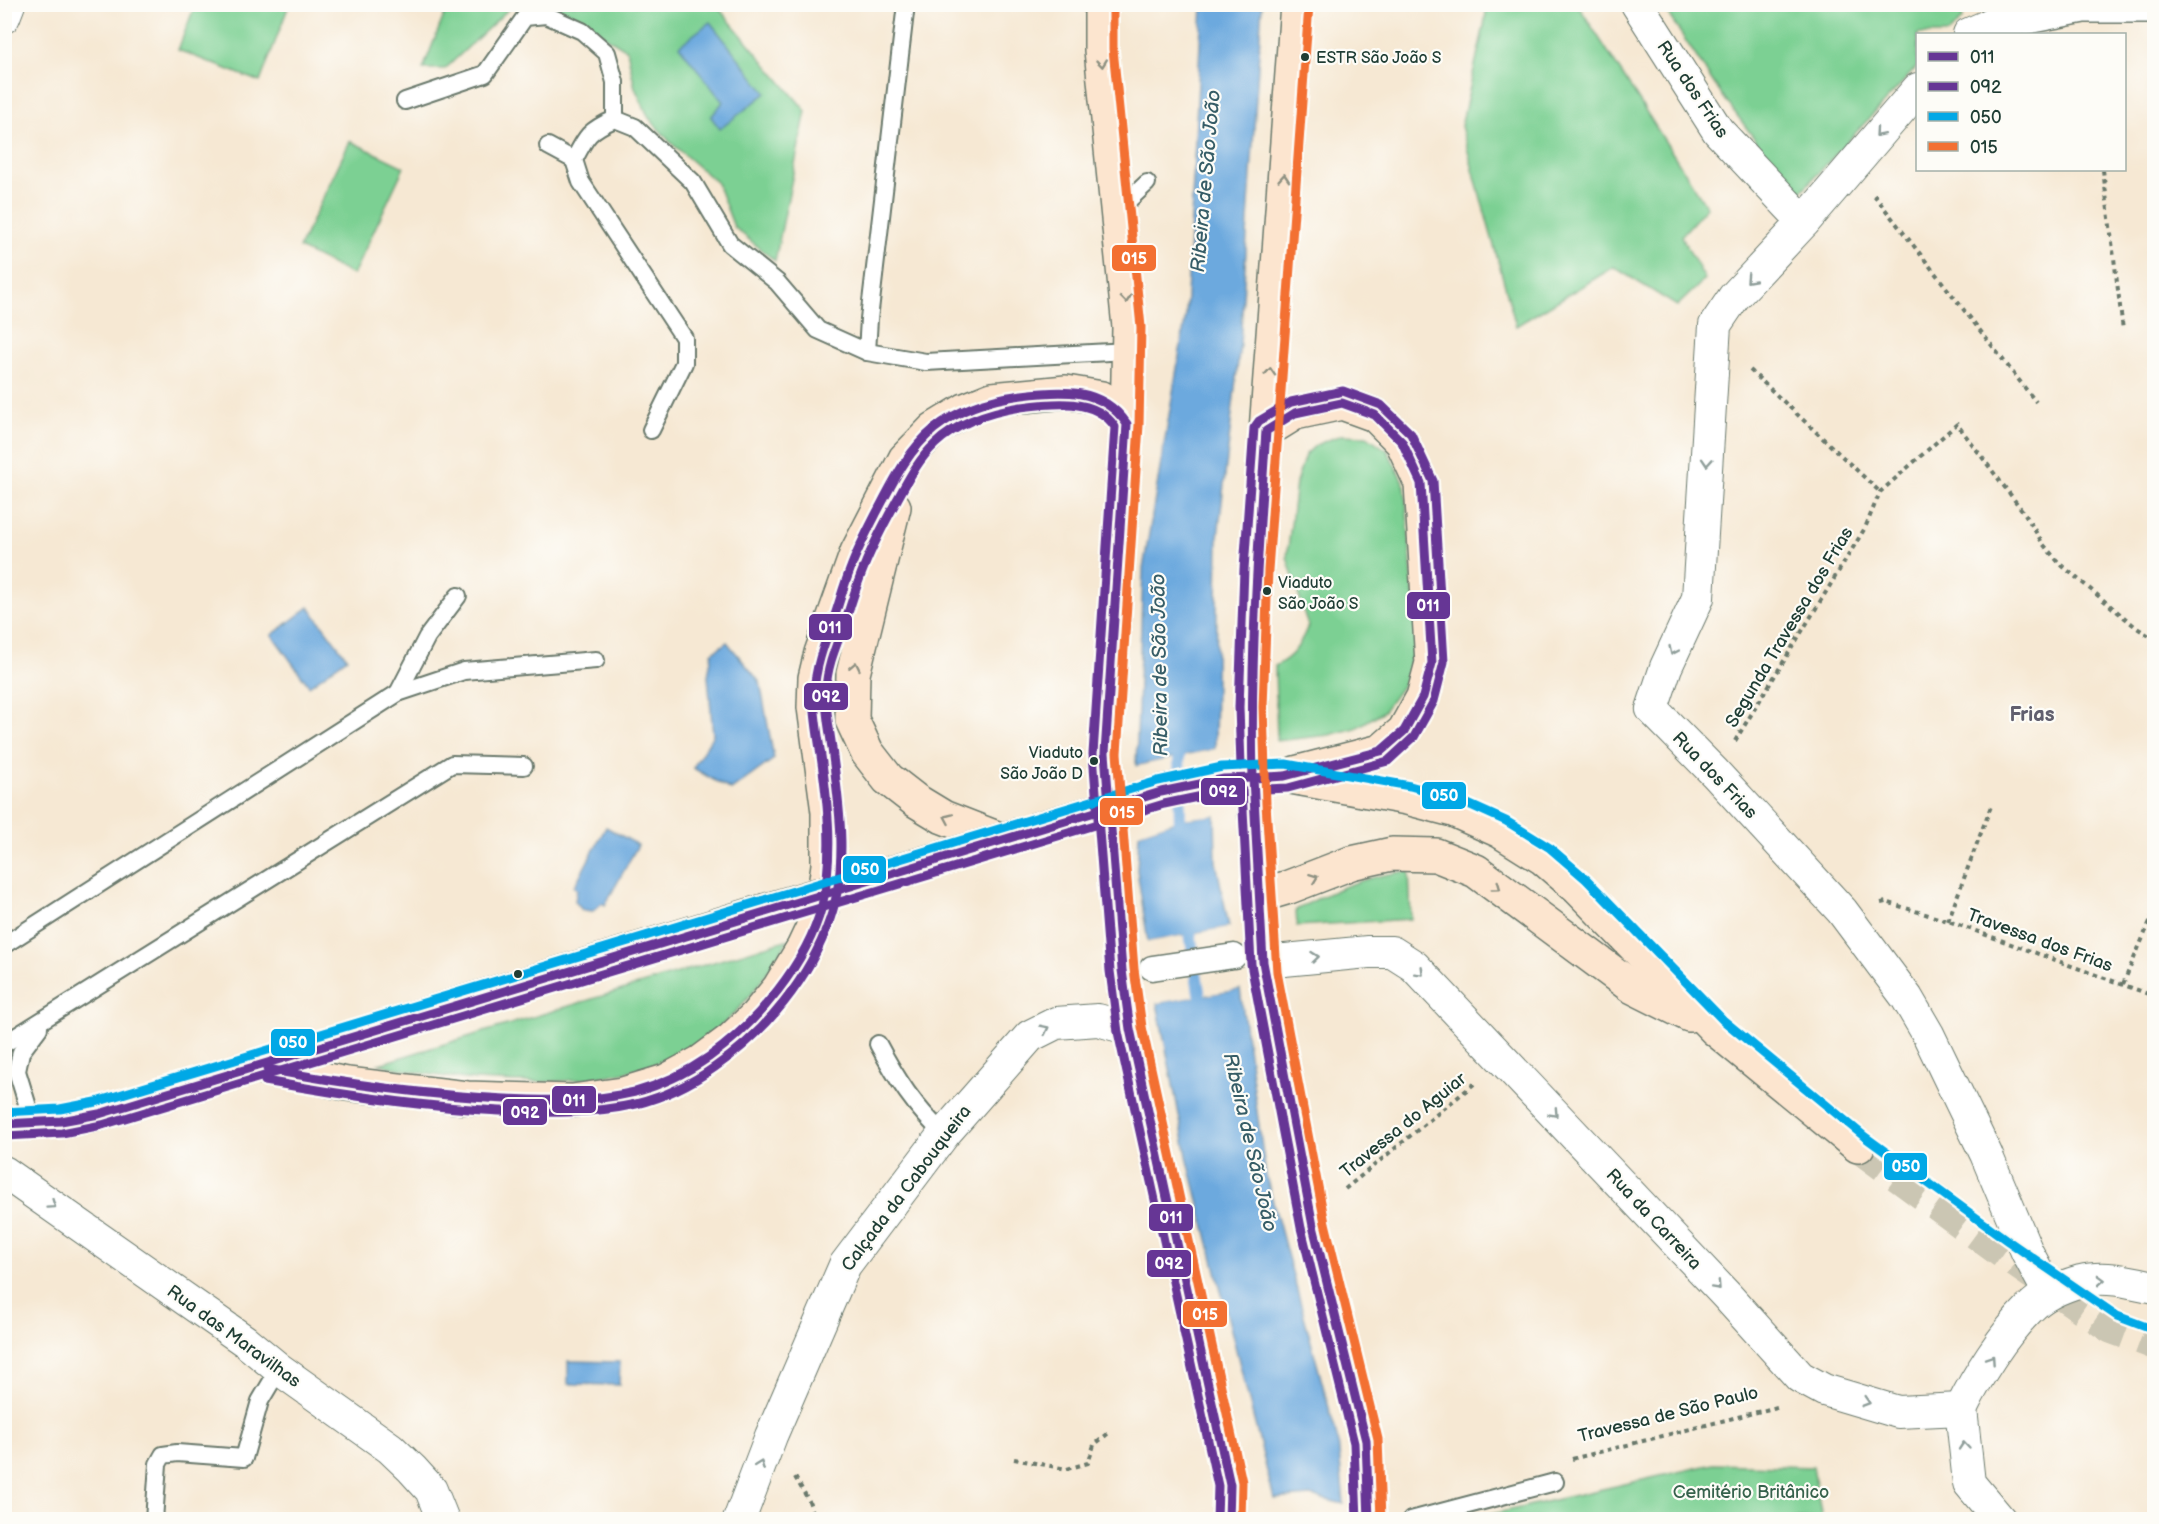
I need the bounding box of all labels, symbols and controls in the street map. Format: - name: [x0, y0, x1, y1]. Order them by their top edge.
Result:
- legend: [1916, 33, 2126, 171]
- street label: Rua dos Frias: [1652, 37, 1733, 142]
- text: 011: [1970, 47, 1995, 68]
- place label: ESTR São João S: [1316, 49, 1441, 68]
- marker: ESTR São João S: [1299, 51, 1311, 63]
- one-way arrow: [1095, 58, 1108, 67]
- text: 092: [1970, 77, 2002, 98]
- water label: Ribeira de São João: [1186, 89, 1226, 273]
- text: 050: [1970, 107, 2001, 128]
- one-way arrow: [1876, 126, 1887, 137]
- text: 015: [1970, 137, 1998, 158]
- one-way arrow: [1277, 173, 1290, 182]
- line badge: 015: [1111, 244, 1157, 272]
- text: 015: [1121, 250, 1147, 269]
- one-way arrow: [1746, 273, 1757, 283]
- one-way arrow: [1119, 294, 1132, 303]
- one-way arrow: [1263, 368, 1276, 377]
- one-way arrow: [1701, 457, 1714, 466]
- street label: Segunda Travessa dos Frias: [1721, 523, 1858, 731]
- water label: Ribeira de São João: [1146, 573, 1174, 757]
- place label: Viaduto São João S: [1278, 574, 1358, 614]
- marker: Viaduto São João S: [1261, 585, 1273, 597]
- line badge: 011: [1406, 591, 1451, 620]
- text: 011: [1416, 597, 1440, 616]
- line badge: 011: [808, 613, 853, 641]
- text: 011: [818, 619, 842, 638]
- one-way arrow: [1669, 644, 1681, 655]
- one-way arrow: [848, 662, 861, 672]
- line badge: 092: [803, 682, 849, 711]
- text: 092: [812, 688, 841, 707]
- district label: Frias: [2009, 703, 2055, 727]
- street label: Rua dos Frias: [1668, 728, 1761, 823]
- place label: Viaduto São João D: [1000, 744, 1083, 784]
- marker: Viaduto São João D: [1088, 755, 1100, 767]
- line badge: 092: [1200, 777, 1246, 806]
- line badge: 050: [1421, 781, 1467, 810]
- text: 092: [1209, 783, 1238, 802]
- text: 050: [1429, 787, 1459, 806]
- line badge: 015: [1099, 797, 1144, 826]
- text: 015: [1109, 804, 1135, 823]
- one-way arrow: [943, 814, 954, 826]
- line badge: 050: [842, 855, 887, 884]
- text: 050: [850, 861, 880, 880]
- one-way arrow: [1308, 872, 1319, 885]
- one-way arrow: [1491, 879, 1502, 890]
- street label: Travessa dos Frias: [1964, 904, 2115, 977]
- one-way arrow: [1311, 951, 1320, 964]
- one-way arrow: [1412, 964, 1423, 975]
- unlabelled marker: [512, 968, 524, 980]
- one-way arrow: [1038, 1024, 1049, 1036]
- line badge: 050: [270, 1028, 316, 1057]
- text: 050: [278, 1034, 308, 1053]
- water label: Ribeira de São João: [1218, 1050, 1282, 1234]
- street label: Travessa do Aguiar: [1336, 1068, 1471, 1183]
- line badge: 011: [551, 1085, 597, 1114]
- text: 011: [562, 1092, 586, 1111]
- line badge: 092: [502, 1098, 548, 1126]
- street label: Calçada da Cabouqueira: [837, 1101, 976, 1275]
- text: 092: [511, 1104, 540, 1123]
- one-way arrow: [1547, 1106, 1558, 1117]
- line badge: 050: [1883, 1152, 1928, 1181]
- text: 050: [1891, 1158, 1921, 1177]
- street label: Rua da Carreira: [1602, 1165, 1706, 1274]
- one-way arrow: [46, 1198, 57, 1209]
- line badge: 011: [1148, 1203, 1194, 1232]
- text: 011: [1159, 1209, 1183, 1228]
- line badge: 092: [1146, 1249, 1192, 1278]
- text: 092: [1155, 1255, 1184, 1274]
- one-way arrow: [2096, 1273, 2105, 1286]
- one-way arrow: [1709, 1278, 1720, 1289]
- street label: Rua das Maravilhas: [163, 1281, 305, 1392]
- line badge: 015: [1182, 1300, 1228, 1328]
- text: 015: [1192, 1306, 1218, 1325]
- one-way arrow: [1984, 1354, 1995, 1365]
- street label: Travessa de São Paulo: [1576, 1382, 1760, 1447]
- one-way arrow: [1860, 1395, 1871, 1407]
- one-way arrow: [1958, 1441, 1971, 1450]
- one-way arrow: [753, 1460, 765, 1471]
- park label: Cemitério Britânico: [1673, 1482, 1829, 1503]

